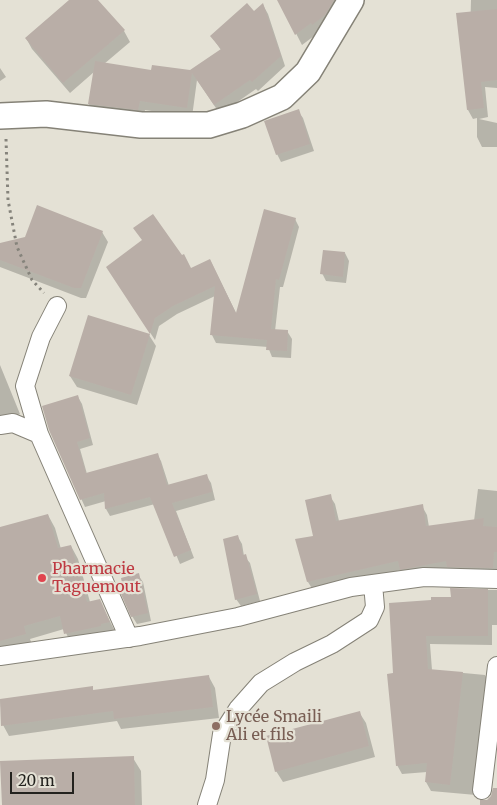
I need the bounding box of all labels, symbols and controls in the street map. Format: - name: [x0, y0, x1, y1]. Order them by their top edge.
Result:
- place label: Pharmacie Taguemout: [52, 559, 141, 597]
- marker: Pharmacie Taguemout: [36, 572, 48, 584]
- place label: Lycée Smaili Ali et fils: [226, 707, 322, 745]
- marker: Lycée Smaili Ali et fils: [210, 720, 222, 732]
- scale bar: [12, 762, 76, 794]
- text: 20 m: [18, 771, 55, 790]

